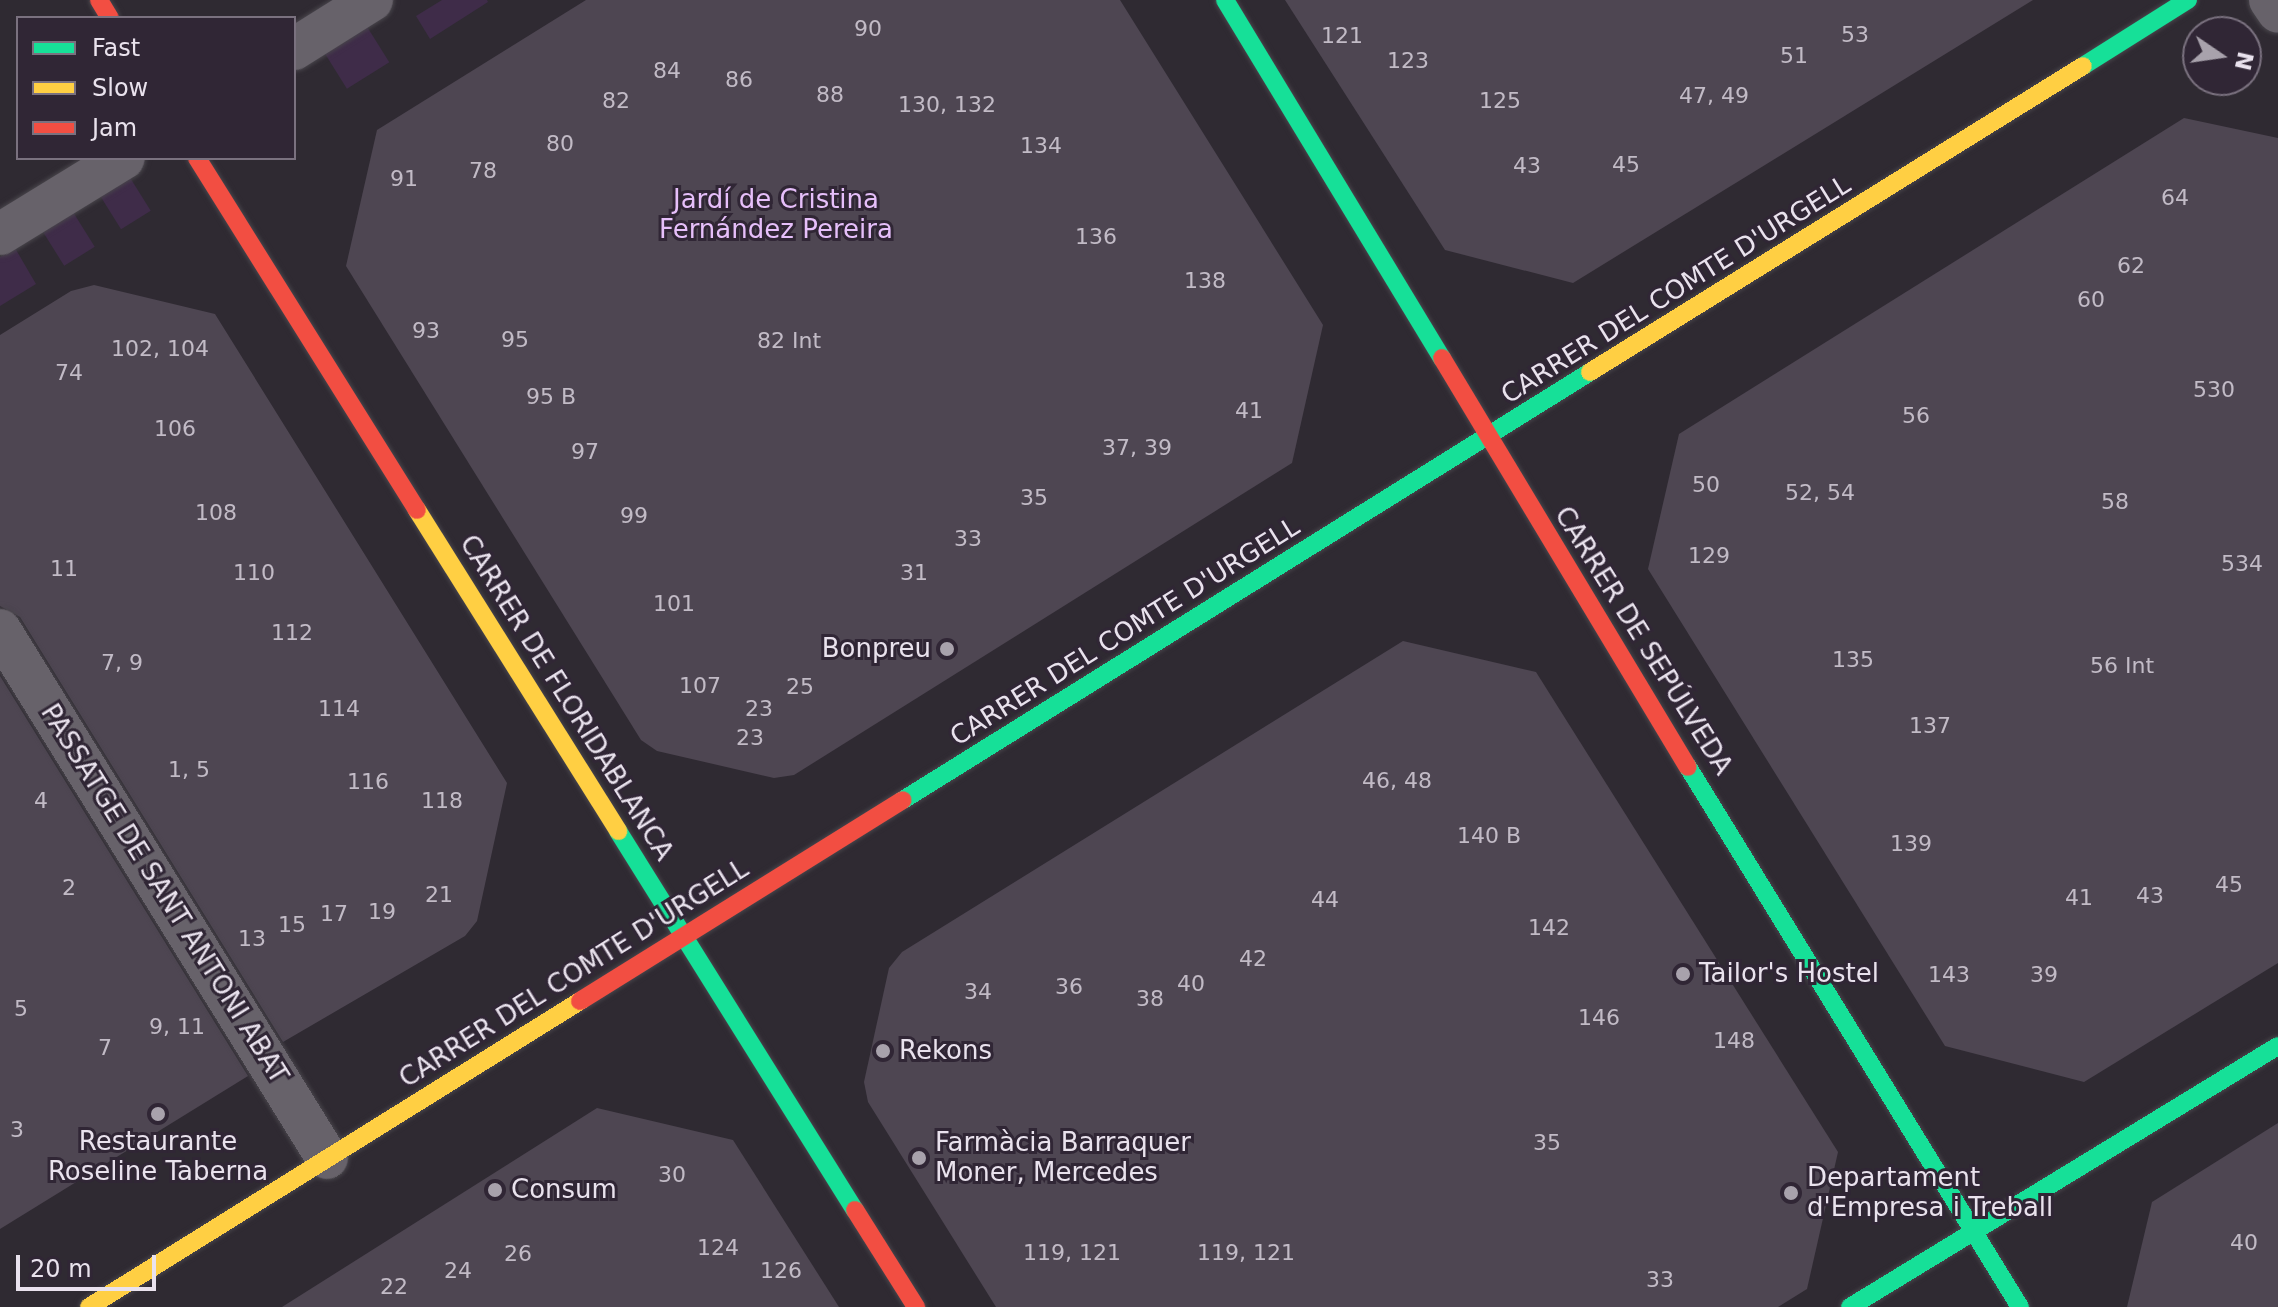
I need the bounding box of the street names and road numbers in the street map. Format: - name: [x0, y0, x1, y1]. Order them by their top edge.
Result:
- street label: CARRER DEL COMTE D'URGELL: [1496, 169, 1856, 411]
- street label: CARRER DE SEPÚLVEDA: [1548, 501, 1738, 781]
- street label: CARRER DEL COMTE D'URGELL: [945, 511, 1305, 753]
- street label: CARRER DE FLORIDABLANCA: [453, 530, 679, 866]
- street label: PASSATGE DE SANT ANTONI ABAT: [34, 699, 294, 1089]
- street label: CARRER DEL COMTE D'URGELL: [394, 853, 754, 1095]

